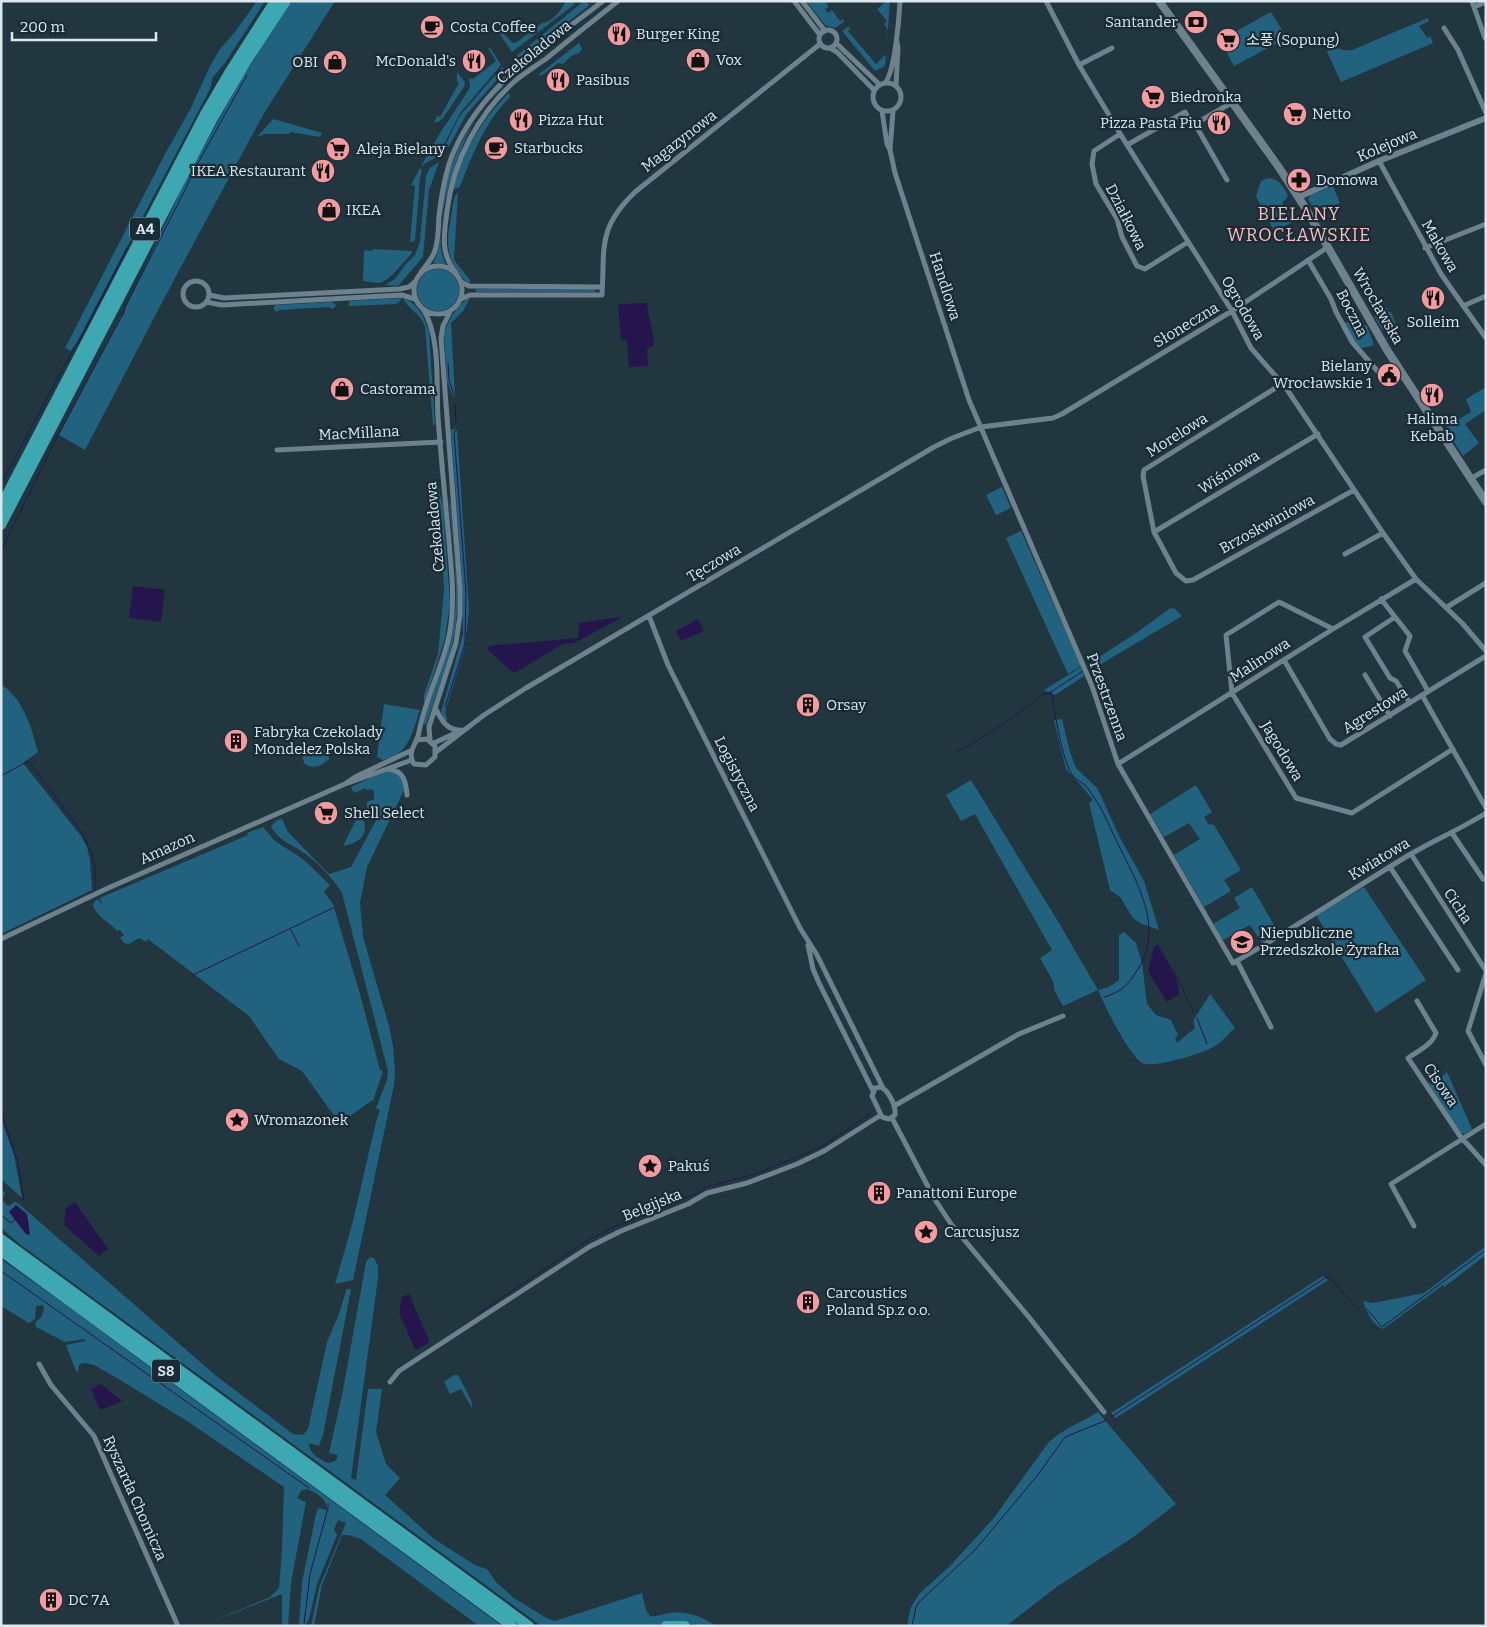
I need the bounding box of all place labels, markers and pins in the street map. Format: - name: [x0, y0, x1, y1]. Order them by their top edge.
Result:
- bank icon: Santander: [1183, 9, 1209, 35]
- place label: Santander: [1105, 13, 1178, 31]
- cafe icon: Costa Coffee: [419, 14, 445, 40]
- place label: Costa Coffee: [450, 18, 536, 36]
- restaurant icon: Burger King: [606, 21, 632, 47]
- place label: Burger King: [636, 25, 720, 43]
- supermarket icon: 소풍 (Sopung): [1215, 27, 1241, 53]
- place label: 소풍 (Sopung): [1246, 31, 1339, 49]
- shop icon: Vox: [685, 47, 711, 73]
- restaurant icon: McDonald's: [461, 48, 487, 74]
- shop icon: OBI: [322, 49, 348, 75]
- place label: Vox: [716, 51, 742, 69]
- place label: McDonald's: [375, 52, 456, 70]
- place label: OBI: [292, 53, 318, 71]
- restaurant icon: Pasibus: [545, 67, 571, 93]
- place label: Pasibus: [576, 71, 630, 89]
- supermarket icon: Biedronka: [1140, 84, 1166, 110]
- place label: Biedronka: [1170, 88, 1242, 106]
- supermarket icon: Netto: [1282, 101, 1308, 127]
- place label: Netto: [1312, 105, 1351, 123]
- restaurant icon: Pizza Hut: [508, 107, 534, 133]
- restaurant icon: Pizza Pasta Piu: [1206, 110, 1232, 136]
- place label: Pizza Hut: [538, 111, 604, 129]
- place label: Pizza Pasta Piu: [1100, 114, 1202, 132]
- cafe icon: Starbucks: [483, 135, 509, 161]
- supermarket icon: Aleja Bielany: [325, 136, 351, 162]
- place label: Starbucks: [514, 139, 583, 157]
- place label: Aleja Bielany: [356, 140, 445, 158]
- restaurant icon: IKEA Restaurant: [310, 158, 336, 184]
- place label: IKEA Restaurant: [191, 162, 307, 180]
- pharmacy icon: Domowa: [1286, 167, 1312, 193]
- place label: Domowa: [1316, 171, 1378, 189]
- shop icon: IKEA: [316, 197, 342, 223]
- place label: IKEA: [346, 201, 382, 219]
- restaurant icon: Solleim: [1420, 285, 1446, 311]
- place label: Solleim: [1406, 313, 1460, 331]
- place label: Bielany Wrocławskie 1: [1273, 357, 1372, 392]
- public building icon: Bielany Wrocławskie 1: [1376, 362, 1402, 388]
- shop icon: Castorama: [329, 376, 355, 402]
- place label: Castorama: [360, 380, 435, 398]
- restaurant icon: Halima Kebab: [1419, 382, 1445, 408]
- place label: Halima Kebab: [1406, 410, 1458, 445]
- building icon: Orsay: [795, 692, 821, 718]
- place label: Orsay: [826, 696, 866, 714]
- place label: Fabryka Czekolady Mondelez Polska: [254, 723, 383, 758]
- building icon: Fabryka Czekolady Mondelez Polska: [223, 728, 249, 754]
- supermarket icon: Shell Select: [313, 800, 339, 826]
- place label: Shell Select: [344, 804, 425, 822]
- place label: Niepubliczne Przedszkole Żyrafka: [1260, 924, 1400, 959]
- school or university icon: Niepubliczne Przedszkole Żyrafka: [1229, 929, 1255, 955]
- place icon: Wromazonek: [224, 1107, 250, 1133]
- place label: Wromazonek: [254, 1111, 349, 1129]
- place icon: Pakuś: [637, 1153, 663, 1179]
- place label: Pakuś: [668, 1157, 710, 1175]
- building icon: Panattoni Europe: [866, 1180, 892, 1206]
- place label: Panattoni Europe: [896, 1184, 1017, 1202]
- place icon: Carcusjusz: [913, 1219, 939, 1245]
- place label: Carcusjusz: [944, 1223, 1020, 1241]
- place label: Carcoustics Poland Sp.z o.o.: [826, 1284, 931, 1319]
- building icon: Carcoustics Poland Sp.z o.o.: [795, 1289, 821, 1315]
- building icon: DC 7A: [38, 1587, 64, 1613]
- place label: DC 7A: [68, 1591, 110, 1609]

